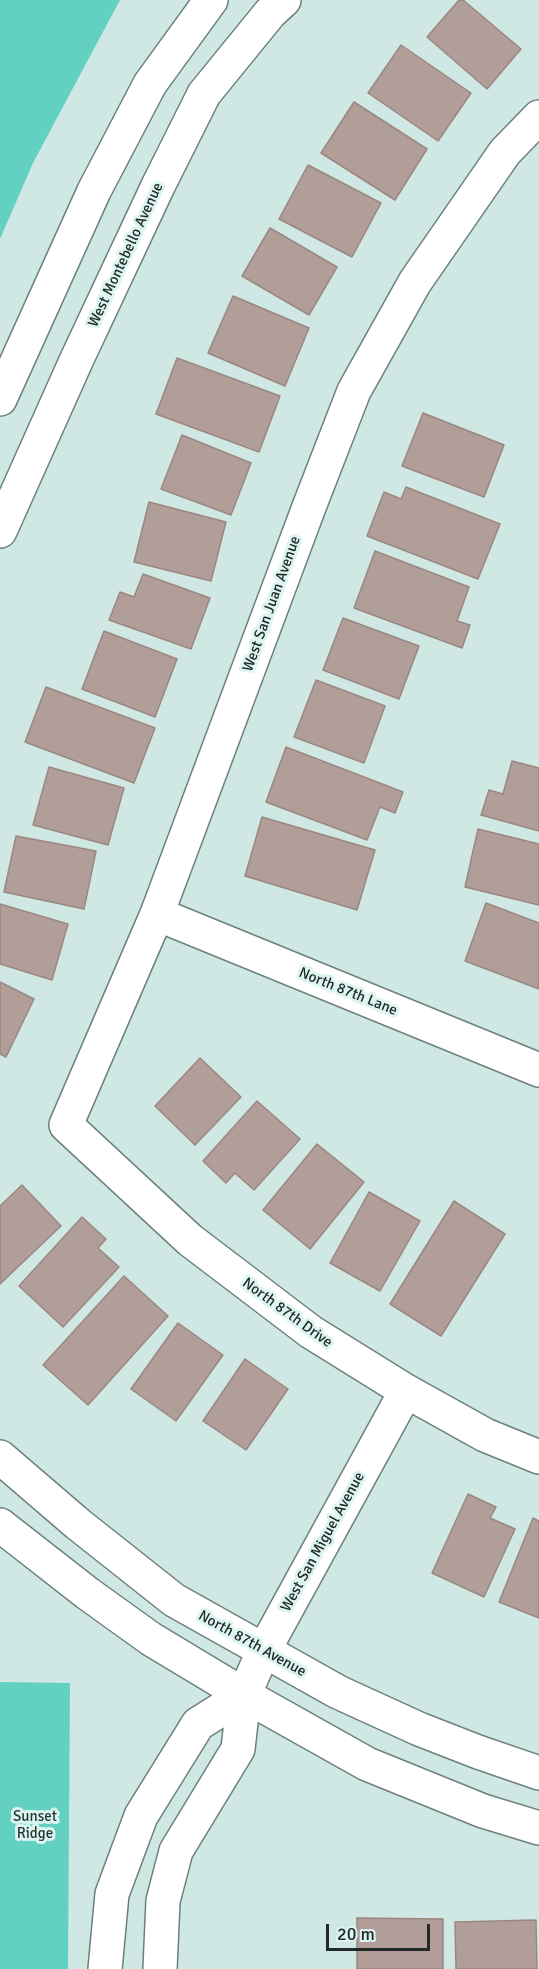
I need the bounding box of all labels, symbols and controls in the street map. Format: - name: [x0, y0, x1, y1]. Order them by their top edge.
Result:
- street label: West Montebello Avenue: [85, 180, 167, 330]
- street label: West San Juan Avenue: [239, 534, 305, 674]
- street label: North 87th Lane: [296, 964, 400, 1020]
- street label: North 87th Drive: [238, 1274, 336, 1352]
- street label: West San Miguel Avenue: [277, 1469, 369, 1615]
- street label: North 87th Avenue: [195, 1607, 309, 1681]
- park label: Sunset Ridge: [13, 1808, 57, 1843]
- scale bar: [329, 1912, 432, 1950]
- text: 20 m: [337, 1923, 375, 1945]

